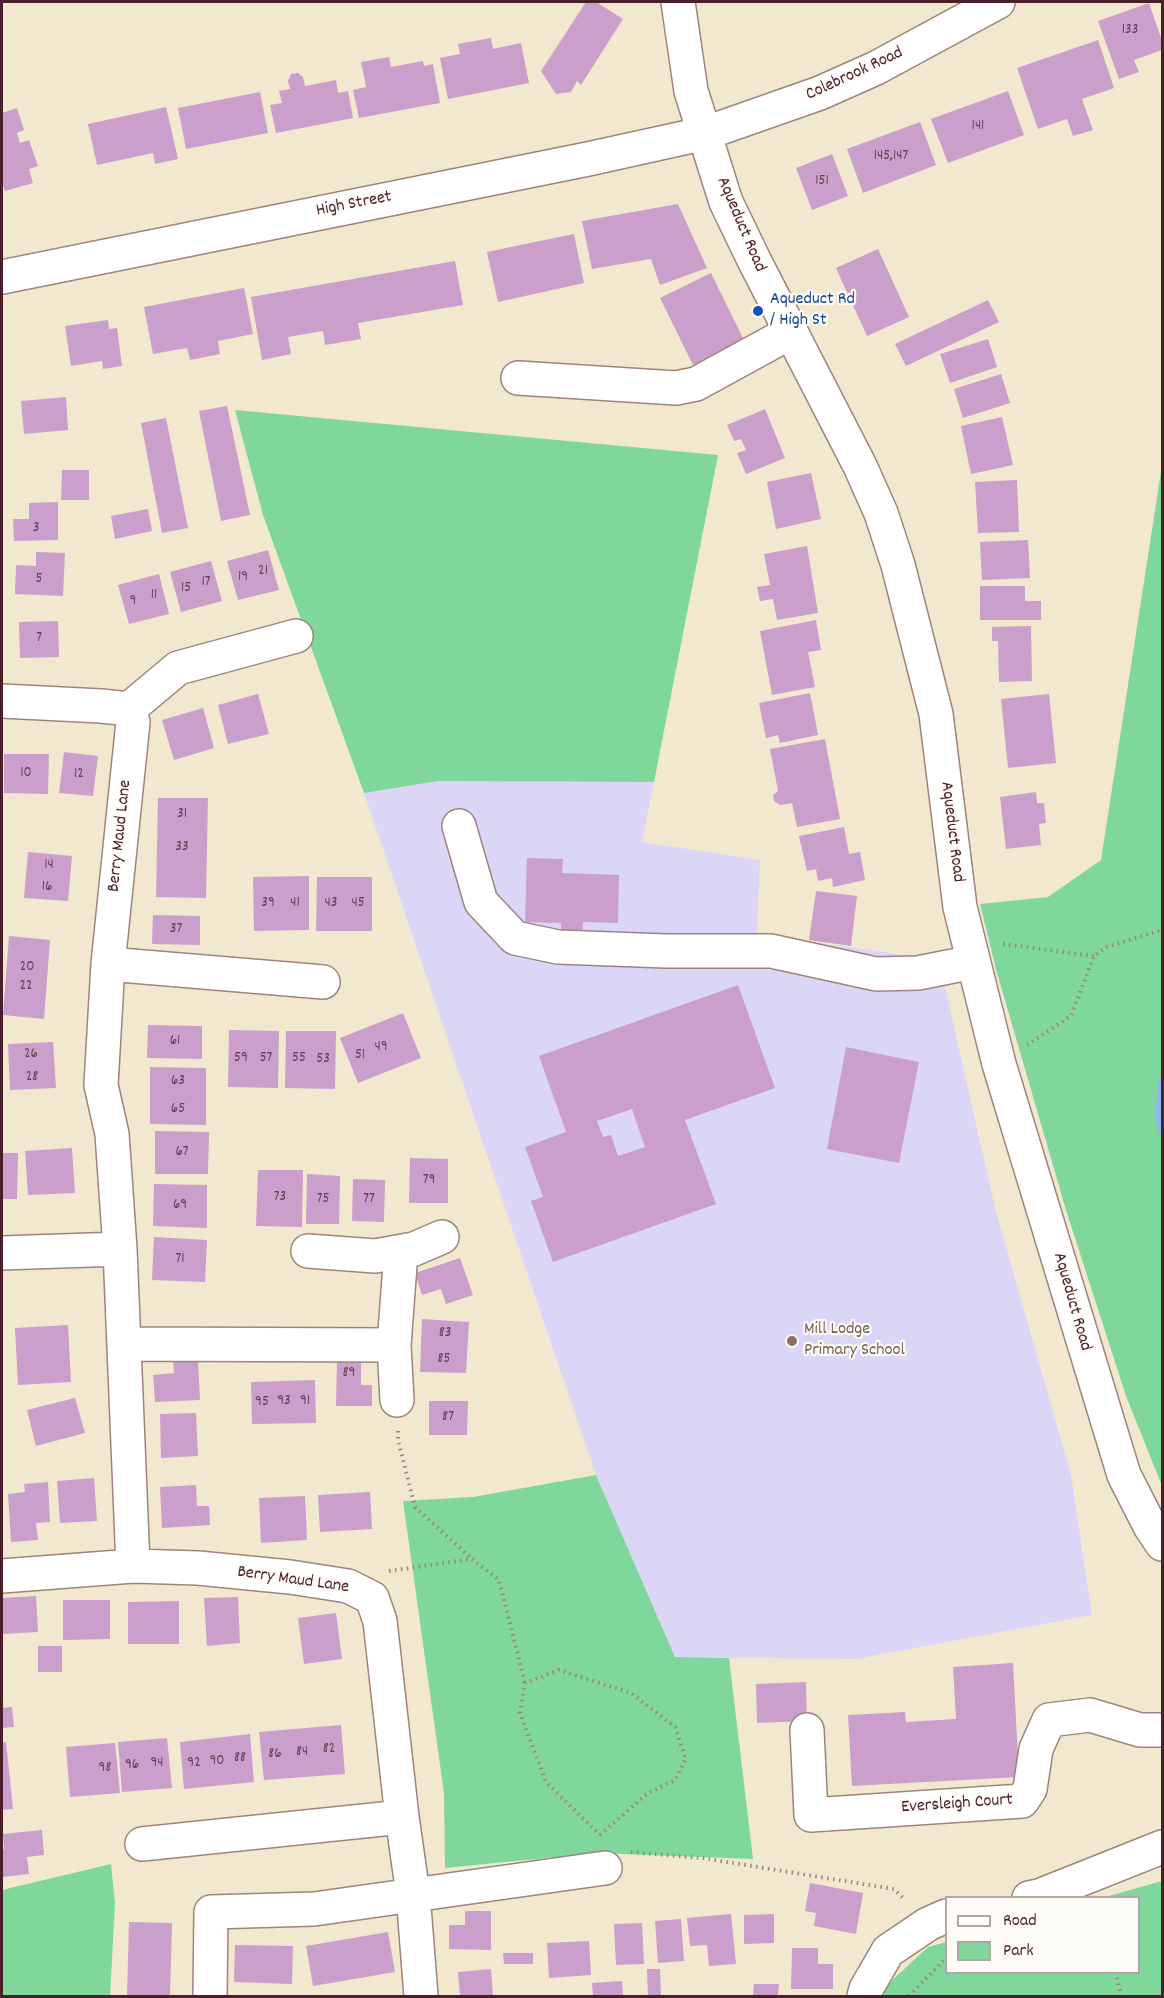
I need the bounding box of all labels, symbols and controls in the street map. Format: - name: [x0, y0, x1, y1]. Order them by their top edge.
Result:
- house number: 133: [1122, 22, 1138, 40]
- street label: Colebrook Road: [803, 43, 907, 107]
- house number: 141: [972, 118, 984, 136]
- house number: 145,147: [874, 148, 908, 166]
- house number: 151: [815, 173, 829, 191]
- street label: Aqueduct Road: [710, 174, 770, 276]
- street label: High Street: [314, 187, 394, 223]
- place label: Aqueduct Rd / High St: [770, 290, 855, 332]
- marker: Aqueduct Rd / High St: [751, 304, 765, 318]
- house number: 3: [33, 520, 39, 538]
- house number: 21: [258, 563, 268, 581]
- house number: 19: [238, 569, 248, 587]
- house number: 5: [36, 571, 42, 589]
- house number: 17: [201, 574, 211, 592]
- house number: 15: [181, 580, 191, 598]
- house number: 11: [151, 587, 157, 605]
- house number: 9: [130, 593, 136, 611]
- house number: 7: [36, 630, 42, 648]
- house number: 10: [20, 765, 32, 783]
- house number: 12: [74, 766, 84, 784]
- street label: Berry Maud Lane: [104, 779, 138, 893]
- street label: Aqueduct Road: [934, 780, 968, 884]
- house number: 31: [177, 806, 187, 824]
- house number: 33: [175, 839, 189, 857]
- house number: 14: [44, 857, 54, 875]
- house number: 16: [42, 879, 52, 897]
- house number: 39: [261, 895, 275, 913]
- house number: 41: [290, 895, 300, 913]
- house number: 43: [325, 895, 337, 913]
- house number: 45: [351, 895, 365, 913]
- house number: 37: [170, 921, 182, 939]
- house number: 20: [20, 959, 34, 977]
- house number: 22: [19, 978, 33, 996]
- house number: 61: [170, 1033, 180, 1051]
- house number: 49: [374, 1039, 388, 1057]
- house number: 26: [24, 1046, 38, 1064]
- house number: 51: [355, 1047, 365, 1065]
- house number: 59: [234, 1050, 248, 1068]
- house number: 57: [260, 1050, 272, 1068]
- house number: 55: [292, 1050, 306, 1068]
- house number: 53: [316, 1051, 330, 1069]
- house number: 28: [26, 1069, 38, 1087]
- house number: 63: [171, 1073, 185, 1091]
- house number: 65: [171, 1101, 185, 1119]
- house number: 67: [175, 1144, 189, 1162]
- house number: 79: [423, 1172, 435, 1190]
- house number: 73: [274, 1189, 286, 1207]
- house number: 75: [317, 1191, 329, 1209]
- house number: 77: [363, 1191, 375, 1209]
- house number: 69: [173, 1197, 187, 1215]
- street label: Aqueduct Road: [1047, 1250, 1095, 1354]
- house number: 71: [175, 1251, 185, 1269]
- place label: Mill Lodge Primary School: [804, 1320, 905, 1362]
- house number: 83: [439, 1325, 451, 1343]
- marker: Mill Lodge Primary School: [785, 1334, 799, 1348]
- house number: 85: [438, 1351, 450, 1369]
- house number: 89: [343, 1365, 355, 1383]
- house number: 93: [277, 1393, 291, 1411]
- house number: 91: [300, 1393, 310, 1411]
- house number: 95: [255, 1394, 269, 1412]
- house number: 87: [442, 1409, 454, 1427]
- street label: Berry Maud Lane: [236, 1562, 350, 1600]
- house number: 82: [323, 1741, 335, 1759]
- house number: 84: [296, 1744, 308, 1762]
- house number: 86: [268, 1746, 282, 1764]
- house number: 88: [234, 1750, 246, 1768]
- house number: 90: [209, 1753, 225, 1771]
- house number: 94: [150, 1755, 164, 1773]
- house number: 92: [187, 1755, 201, 1773]
- house number: 96: [125, 1757, 139, 1775]
- house number: 98: [99, 1760, 111, 1778]
- street label: Eversleigh Court: [901, 1790, 1013, 1820]
- legend: [945, 1896, 1140, 1974]
- text: Road: [1003, 1909, 1037, 1934]
- text: Park: [1003, 1939, 1034, 1964]

